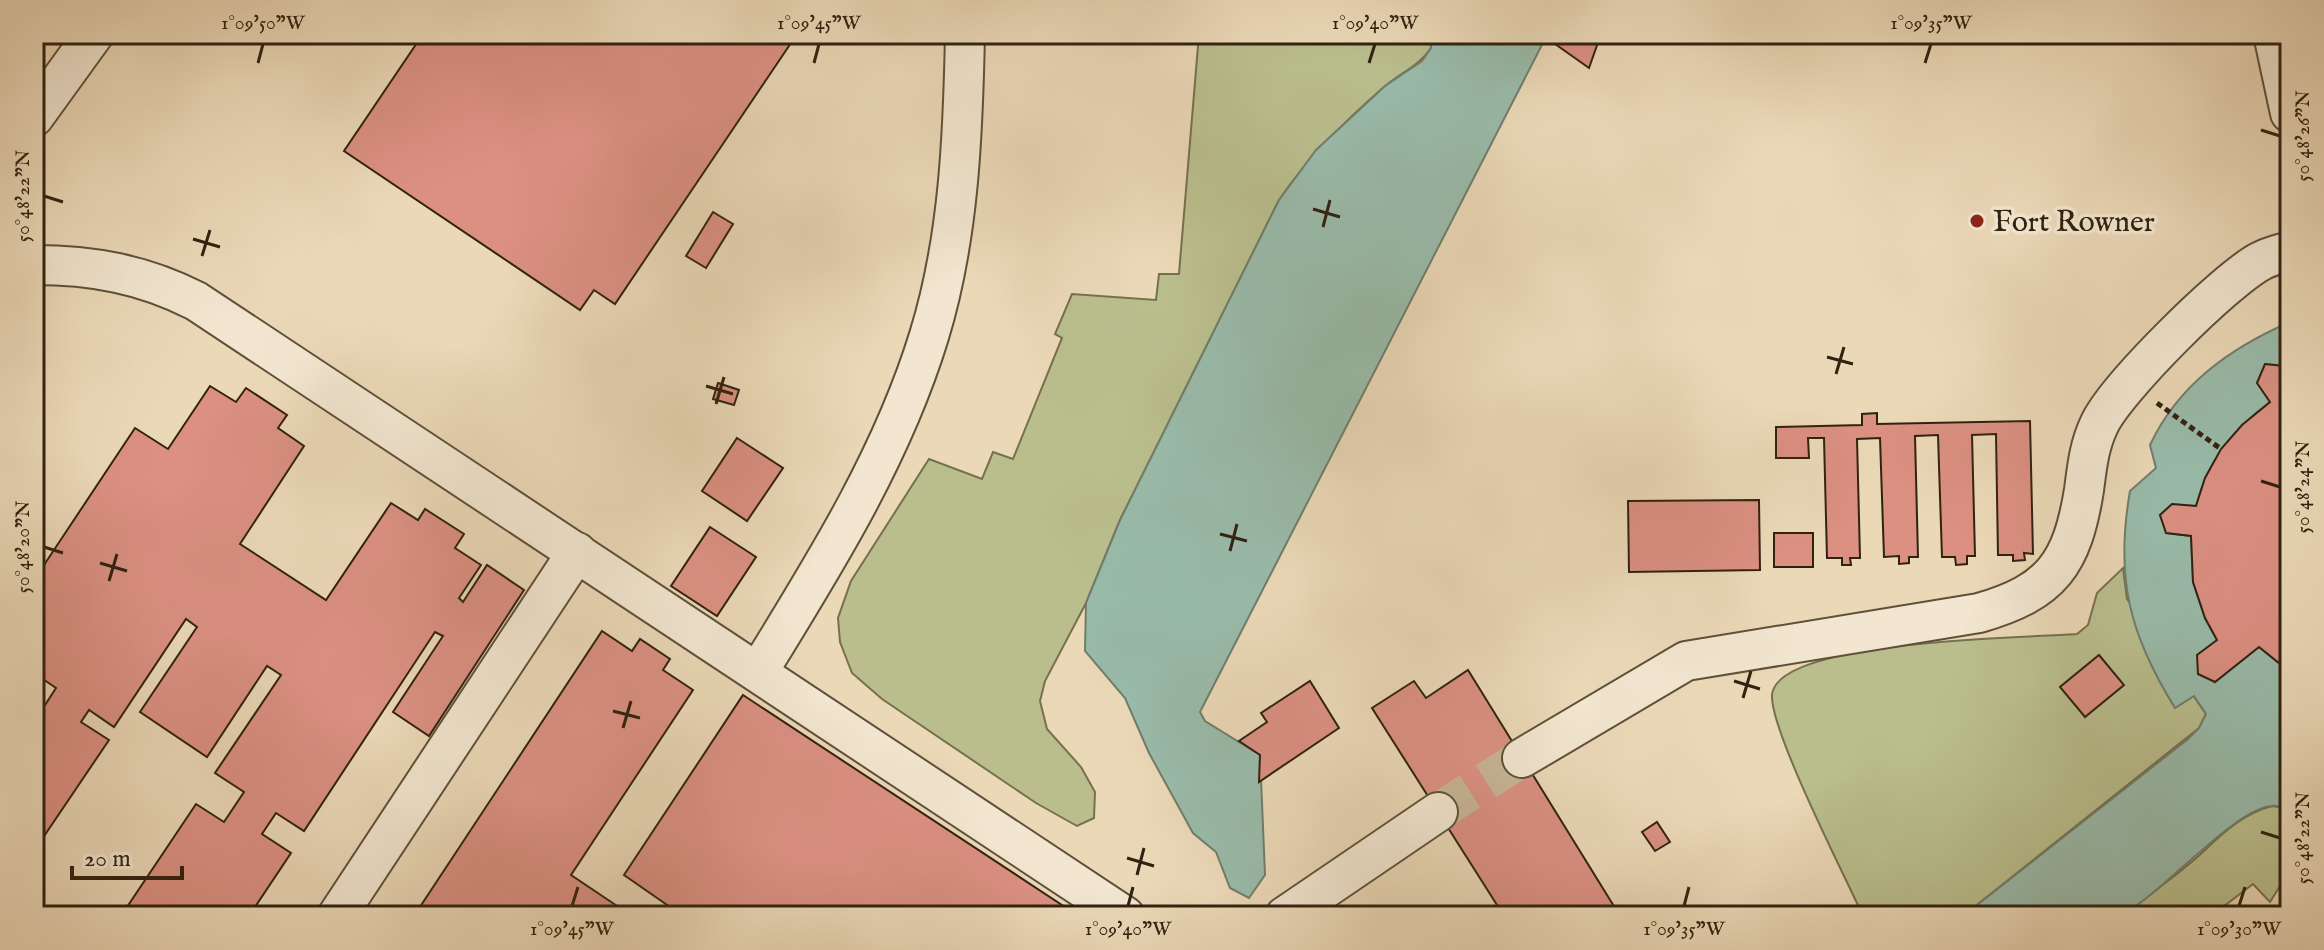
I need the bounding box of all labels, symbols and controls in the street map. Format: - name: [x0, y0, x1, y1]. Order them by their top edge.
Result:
- text: 1°09'50"W: [221, 11, 306, 36]
- text: 1°09'45"W: [777, 11, 862, 36]
- text: 1°09'40"W: [1332, 11, 1419, 36]
- text: 1°09'35"W: [1890, 11, 1973, 36]
- text: 50°48'26"N: [2291, 90, 2316, 182]
- text: 50°48'22"N: [11, 150, 36, 242]
- place label: Fort Rowner: [1993, 204, 2155, 242]
- marker: Fort Rowner: [1968, 212, 1986, 230]
- text: 50°48'24"N: [2291, 441, 2316, 533]
- text: 50°48'20"N: [11, 501, 36, 593]
- text: 50°48'22"N: [2291, 792, 2316, 884]
- scale bar: [72, 830, 182, 880]
- text: 20 m: [84, 844, 131, 875]
- text: 1°09'45"W: [530, 917, 615, 942]
- text: 1°09'40"W: [1085, 917, 1172, 942]
- text: 1°09'35"W: [1643, 917, 1726, 942]
- text: 1°09'30"W: [2197, 917, 2282, 942]

